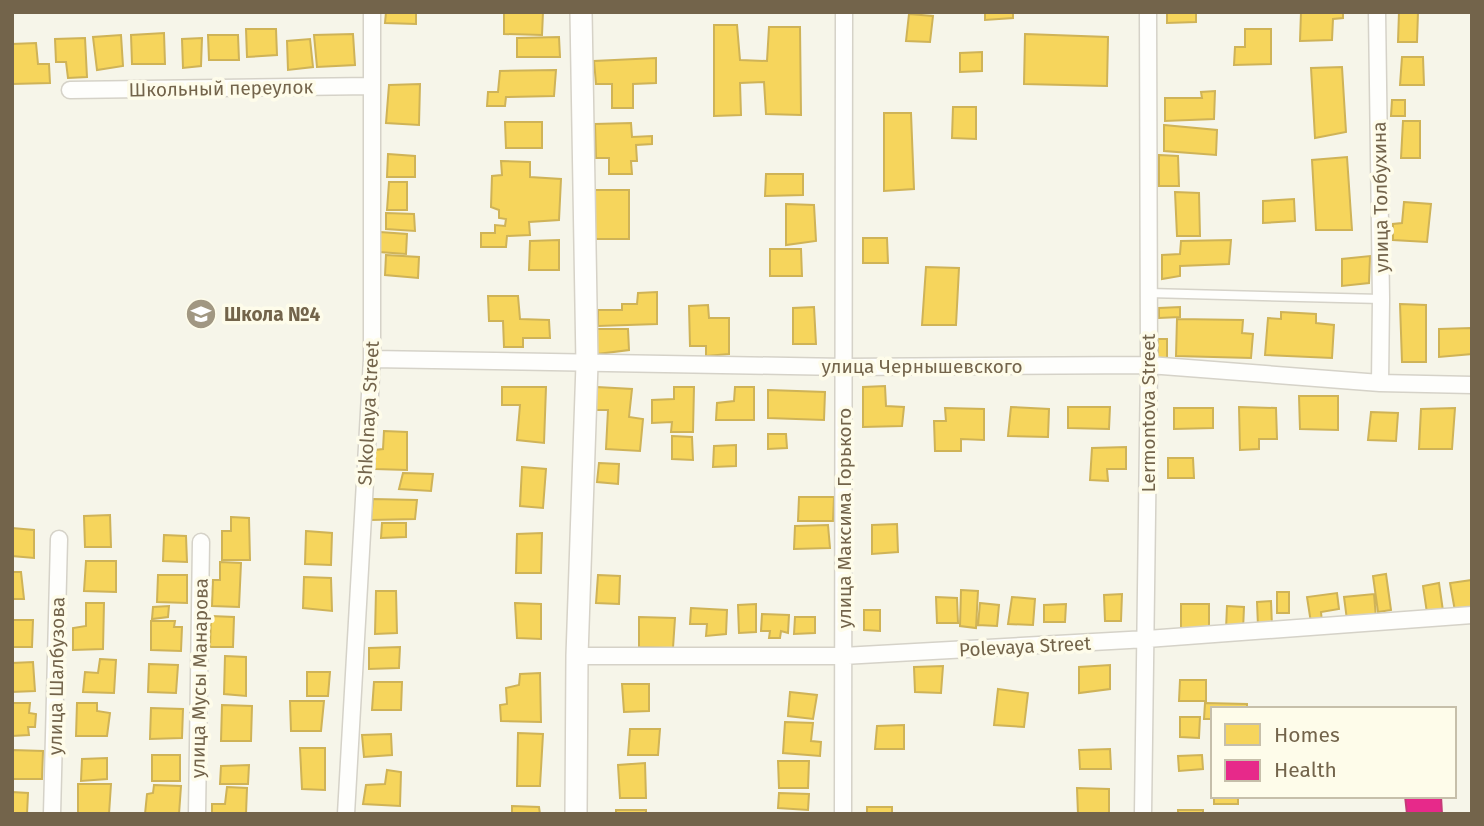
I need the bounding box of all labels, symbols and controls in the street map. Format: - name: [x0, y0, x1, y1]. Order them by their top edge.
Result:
- street label: Школьный переулок: [128, 75, 314, 102]
- street label: улица Толбухина: [1368, 121, 1393, 273]
- school or university icon: Школа №4: [184, 297, 218, 331]
- place label: Школа №4: [224, 303, 321, 326]
- street label: Lermontova Street: [1137, 333, 1160, 492]
- street label: Shkolnaya Street: [353, 340, 384, 486]
- street label: улица Чернышевского: [821, 355, 1023, 378]
- street label: улица Максима Горького: [833, 408, 856, 628]
- street label: улица Мусы Манарова: [186, 578, 213, 778]
- street label: улица Шалбузова: [44, 597, 69, 755]
- street label: Polevaya Street: [958, 632, 1092, 661]
- legend: [1211, 707, 1456, 798]
- text: Homes: [1274, 722, 1340, 748]
- text: Health: [1274, 757, 1337, 783]

